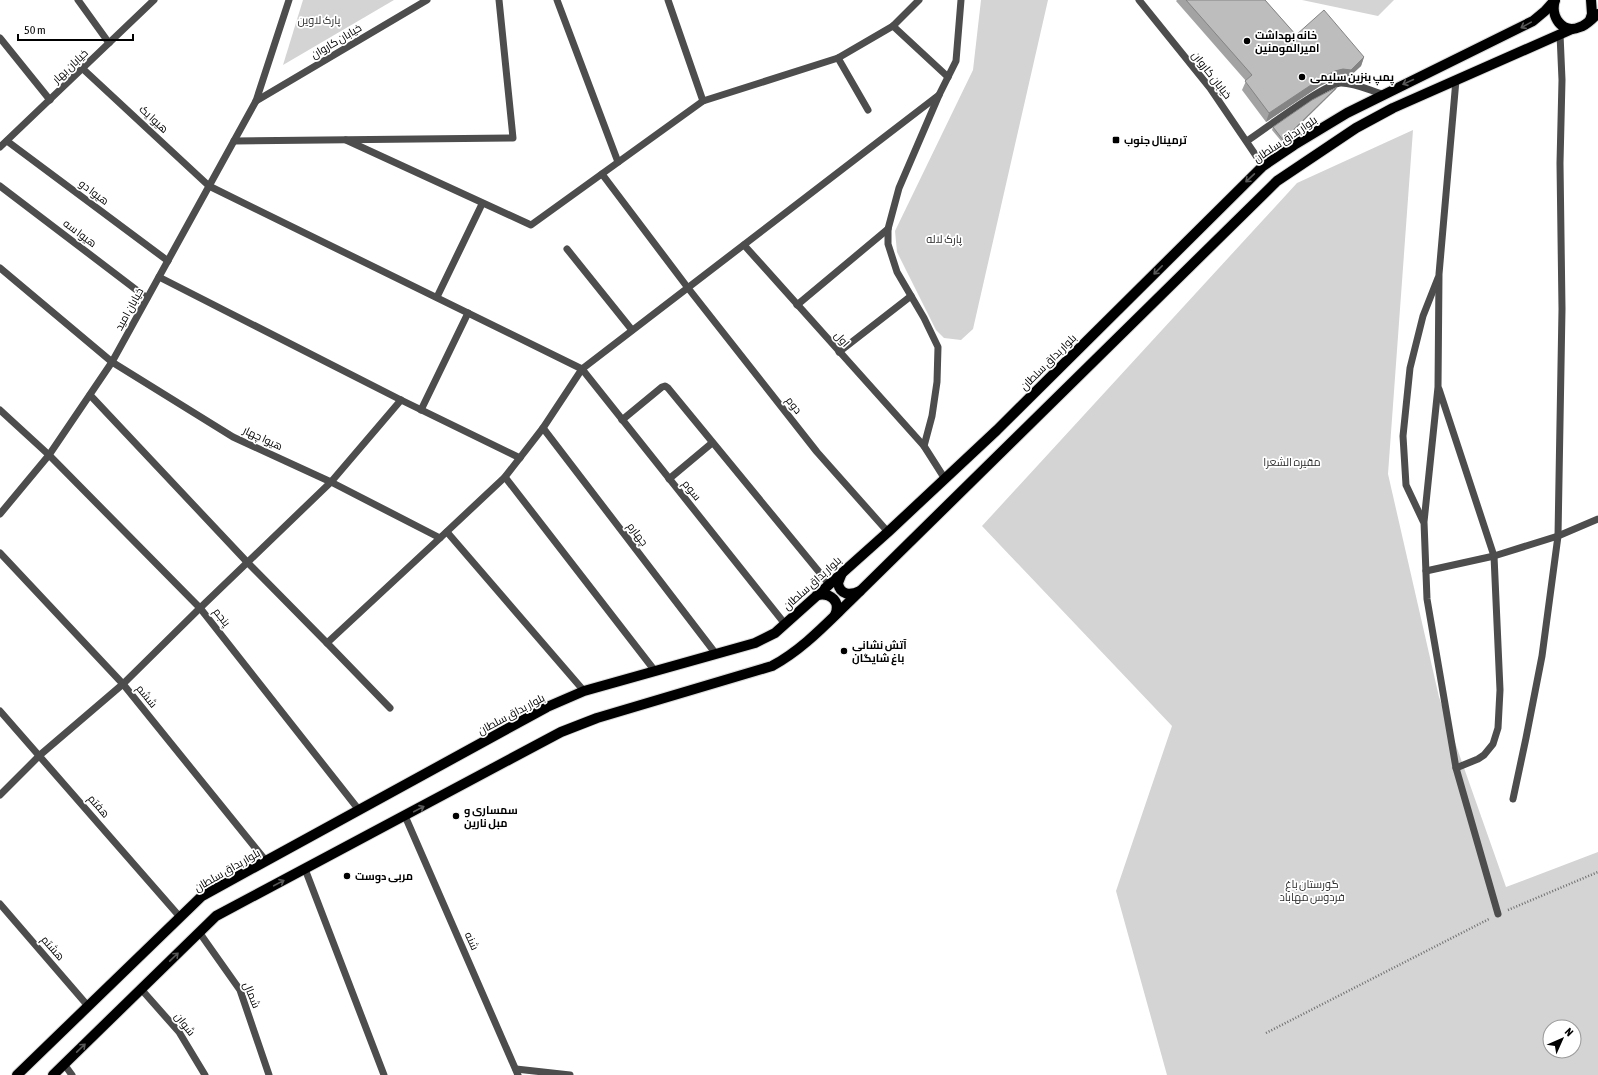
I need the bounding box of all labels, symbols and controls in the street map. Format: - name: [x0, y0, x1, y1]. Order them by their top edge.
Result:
- park label: پارک لاوین: [298, 14, 341, 27]
- scale bar: [18, 16, 133, 42]
- street label: خیابان کاروان: [309, 21, 364, 62]
- one-way arrow: [1520, 22, 1532, 30]
- text: 50 m: [24, 23, 46, 37]
- place label: خانه بهداشت امیرالمومنین: [1255, 29, 1319, 56]
- marker: خانه بهداشت امیرالمومنین: [1242, 36, 1252, 46]
- street label: خیابان بهار: [49, 47, 91, 87]
- street label: خیابان کاروان: [1189, 49, 1234, 102]
- place label: پمپ بنزین سلیمی: [1310, 71, 1394, 86]
- marker: پمپ بنزین سلیمی: [1297, 72, 1307, 82]
- one-way arrow: [1403, 79, 1415, 86]
- street label: هیوا یک: [137, 103, 171, 136]
- street label: بلوار بداق سلطان: [1251, 113, 1320, 166]
- place label: ترمینال جنوب: [1124, 134, 1188, 148]
- marker: ترمینال جنوب: [1111, 135, 1121, 145]
- one-way arrow: [1245, 174, 1255, 183]
- street label: هیوا دو: [76, 177, 111, 208]
- street label: هیوا سه: [61, 217, 99, 250]
- park label: پارک لاله: [926, 233, 962, 246]
- one-way arrow: [1153, 265, 1163, 275]
- street label: خیابان امید: [112, 286, 146, 333]
- street label: اول: [831, 329, 852, 350]
- street label: بلوار بداق سلطان: [1018, 332, 1079, 393]
- street label: دوم: [782, 394, 804, 417]
- street label: هیوا چهار: [240, 423, 285, 453]
- park label: مقیره الشعرا: [1263, 456, 1321, 469]
- street label: سوم: [679, 478, 704, 504]
- street label: چهارم: [624, 520, 651, 549]
- street label: بلوار بداق سلطان: [780, 554, 844, 613]
- street label: پنجم: [210, 605, 233, 630]
- place label: آتش نشانی باغ شایگان: [852, 639, 907, 666]
- marker: آتش نشانی باغ شایگان: [839, 646, 849, 656]
- street label: ششم: [133, 682, 160, 711]
- street label: بلوار بداق سلطان: [475, 691, 547, 738]
- street label: هفتم: [84, 792, 112, 821]
- place label: سمساری و مبل نارین: [464, 804, 518, 830]
- one-way arrow: [413, 805, 425, 812]
- marker: سمساری و مبل نارین: [451, 811, 461, 821]
- street label: بلوار بداق سلطان: [192, 846, 263, 895]
- place label: مربی دوست: [355, 870, 413, 884]
- marker: مربی دوست: [342, 871, 352, 881]
- one-way arrow: [273, 878, 285, 886]
- park label: گورستان باغ فردوس مهاباد: [1279, 878, 1345, 904]
- street label: شنه: [463, 930, 481, 952]
- street label: هشتم: [38, 933, 67, 964]
- one-way arrow: [169, 952, 179, 962]
- street label: شمال: [240, 980, 263, 1010]
- street label: شوان: [172, 1010, 198, 1038]
- north arrow: [1542, 1019, 1582, 1059]
- text: N: [1563, 1025, 1576, 1038]
- one-way arrow: [76, 1043, 86, 1052]

